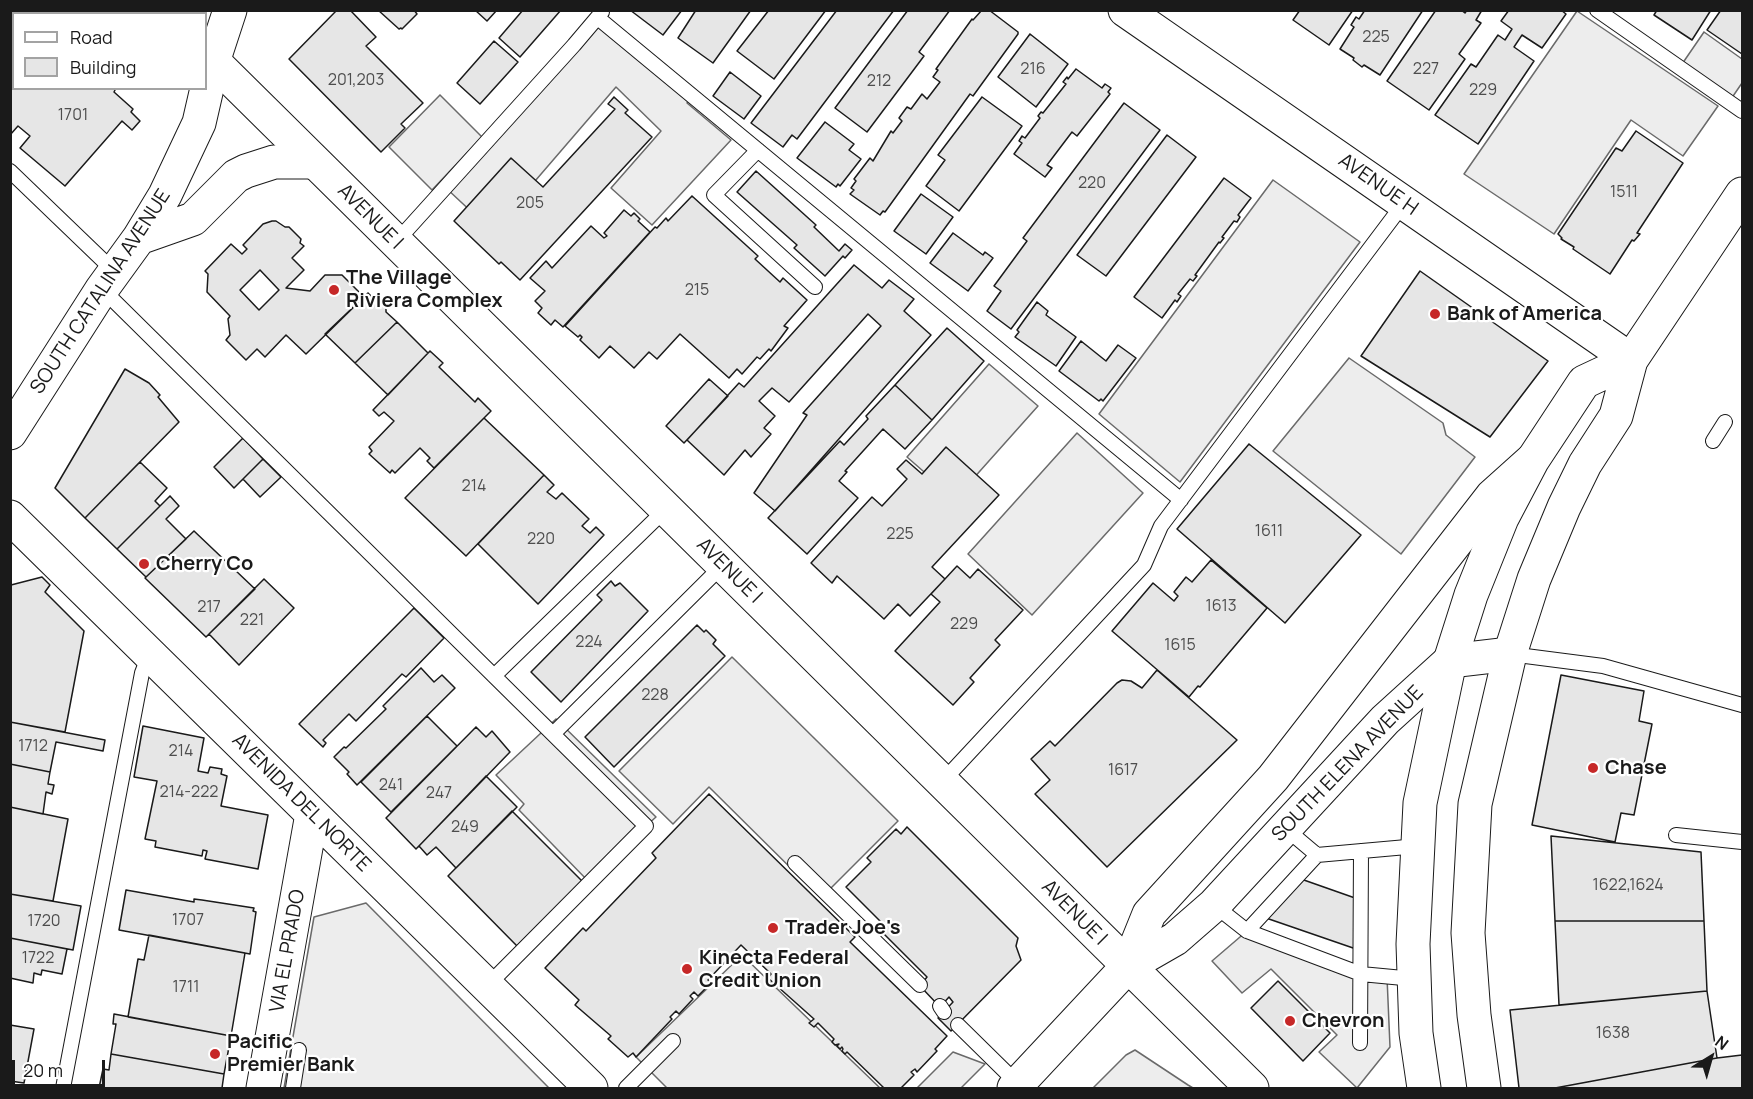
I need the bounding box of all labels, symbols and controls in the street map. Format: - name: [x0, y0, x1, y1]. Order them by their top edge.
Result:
- legend: [12, 12, 207, 90]
- text: Road: [70, 25, 113, 49]
- house number: 225: [1362, 28, 1390, 48]
- text: Building: [70, 55, 136, 79]
- house number: 216: [1020, 60, 1046, 80]
- house number: 227: [1413, 60, 1439, 80]
- house number: 201,203: [328, 71, 384, 91]
- house number: 212: [867, 72, 891, 92]
- house number: 229: [1469, 81, 1497, 101]
- house number: 1701: [58, 106, 88, 126]
- street label: AVENUE H: [1334, 149, 1422, 221]
- house number: 220: [1078, 174, 1106, 194]
- street label: AVENUE I: [332, 179, 408, 255]
- house number: 1511: [1610, 183, 1638, 203]
- street label: SOUTH CATALINA AVENUE: [26, 185, 176, 399]
- house number: 205: [516, 194, 544, 214]
- place label: The Village Riviera Complex: [346, 266, 503, 313]
- house number: 215: [685, 281, 709, 301]
- marker: The Village Riviera Complex: [327, 283, 341, 297]
- place label: Bank of America: [1447, 302, 1602, 326]
- marker: Bank of America: [1428, 307, 1442, 321]
- house number: 214: [462, 477, 486, 497]
- house number: 1611: [1255, 522, 1283, 542]
- house number: 225: [886, 525, 914, 545]
- house number: 220: [527, 530, 555, 550]
- street label: AVENUE I: [691, 533, 767, 609]
- place label: Cherry Co: [156, 552, 253, 576]
- marker: Cherry Co: [137, 557, 151, 571]
- house number: 1613: [1205, 597, 1237, 617]
- house number: 217: [197, 598, 221, 618]
- house number: 221: [240, 611, 264, 631]
- house number: 229: [950, 615, 978, 635]
- house number: 224: [575, 633, 603, 653]
- house number: 1615: [1164, 636, 1196, 656]
- street label: SOUTH ELENA AVENUE: [1267, 681, 1429, 847]
- house number: 228: [641, 686, 669, 706]
- street label: AVENIDA DEL NORTE: [227, 729, 375, 877]
- house number: 1712: [18, 737, 48, 757]
- house number: 214: [169, 742, 193, 762]
- place label: Chase: [1605, 756, 1667, 780]
- house number: 1617: [1108, 761, 1138, 781]
- marker: Chase: [1586, 761, 1600, 775]
- house number: 241: [379, 776, 403, 796]
- house number: 214-222: [160, 783, 218, 803]
- house number: 247: [426, 784, 452, 804]
- house number: 249: [451, 818, 479, 838]
- street label: AVENUE I: [1036, 875, 1112, 951]
- house number: 1622,1624: [1592, 876, 1664, 896]
- street label: VIA EL PRADO: [265, 888, 311, 1014]
- house number: 1707: [172, 911, 204, 931]
- house number: 1720: [27, 912, 61, 932]
- place label: Trader Joe's: [785, 916, 901, 940]
- marker: Trader Joe's: [766, 921, 780, 935]
- place label: Kinecta Federal Credit Union: [699, 946, 849, 993]
- house number: 1722: [22, 949, 54, 969]
- marker: Kinecta Federal Credit Union: [680, 962, 694, 976]
- house number: 1711: [173, 978, 199, 998]
- place label: Chevron: [1302, 1009, 1385, 1033]
- marker: Chevron: [1283, 1014, 1297, 1028]
- house number: 1638: [1596, 1024, 1630, 1044]
- north arrow: [1681, 1027, 1741, 1087]
- place label: Pacific Premier Bank: [227, 1030, 354, 1077]
- text: N: [1711, 1030, 1733, 1055]
- marker: Pacific Premier Bank: [208, 1047, 222, 1061]
- scale bar: [15, 1048, 108, 1086]
- text: 20 m: [23, 1058, 63, 1082]

